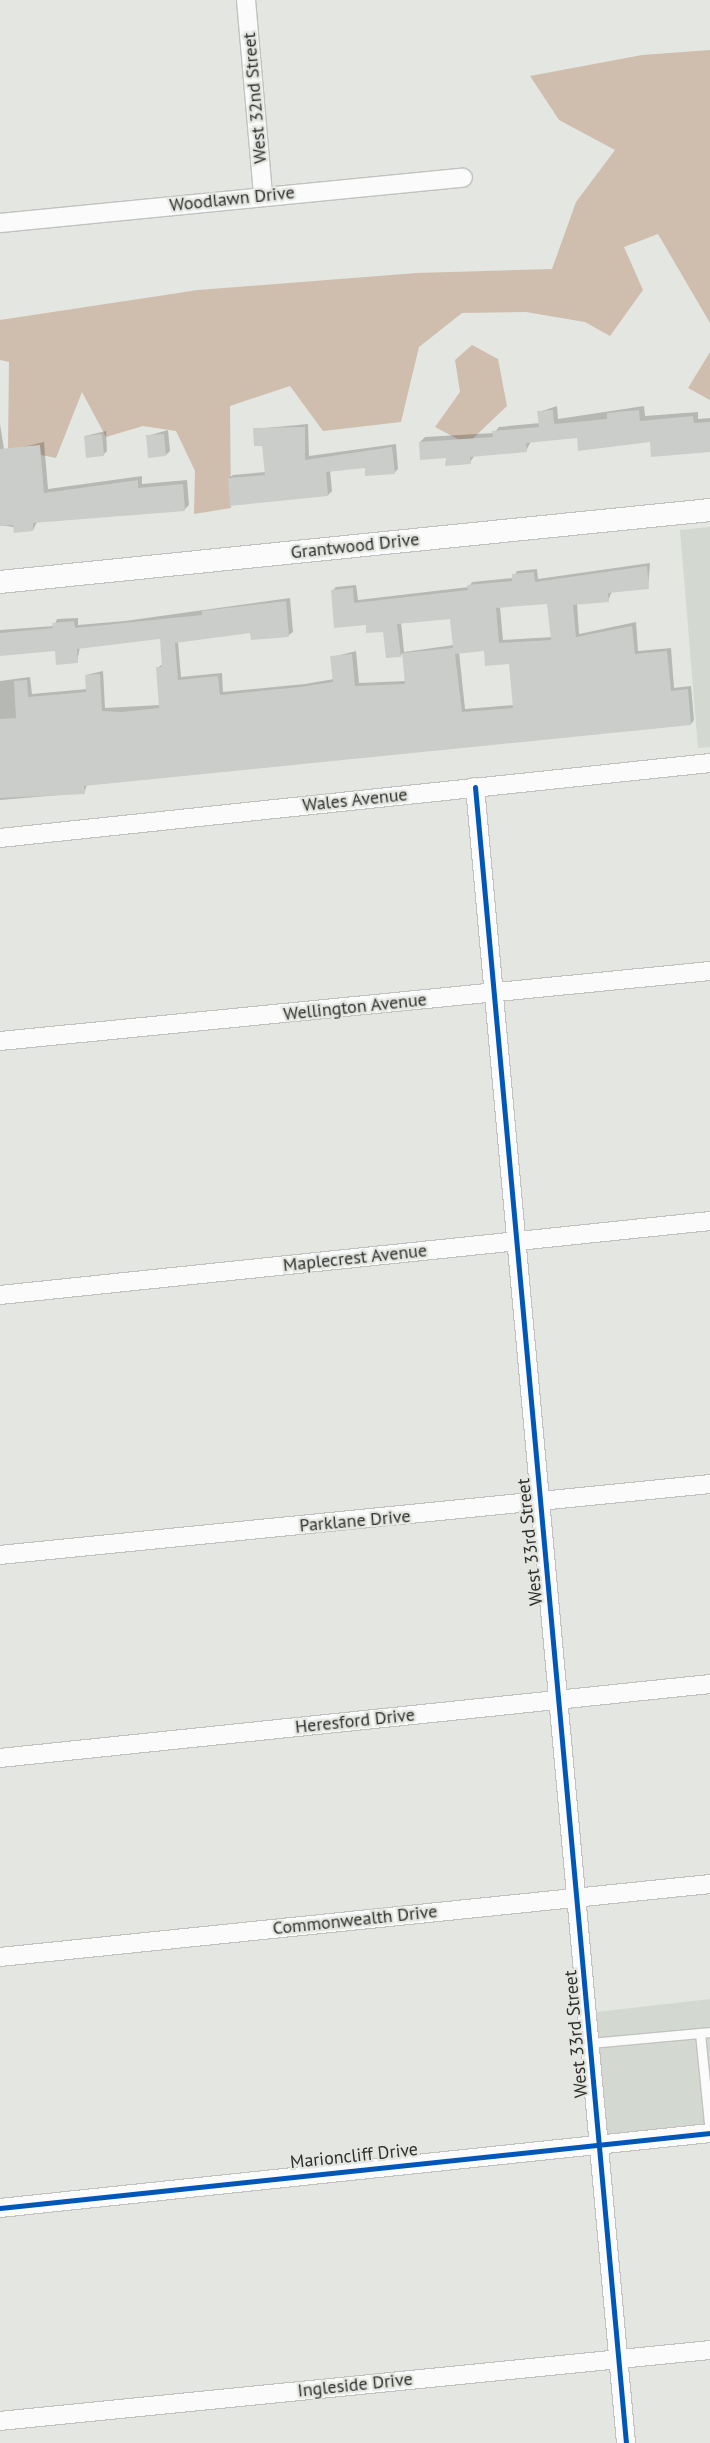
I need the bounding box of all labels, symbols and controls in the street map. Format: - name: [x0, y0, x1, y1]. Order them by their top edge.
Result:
- street label: West 32nd Street: [239, 31, 271, 165]
- street label: Woodlawn Drive: [168, 182, 296, 216]
- street label: Grantwood Drive: [290, 529, 420, 563]
- street label: Wales Avenue: [301, 784, 409, 816]
- street label: Wellington Avenue: [282, 989, 428, 1025]
- street label: Maplecrest Avenue: [282, 1240, 428, 1276]
- street label: West 33rd Street: [513, 1477, 547, 1607]
- street label: Parklane Drive: [299, 1505, 411, 1537]
- street label: Heresford Drive: [294, 1704, 416, 1738]
- street label: Commonwealth Drive: [272, 1901, 438, 1939]
- street label: West 33rd Street: [560, 1969, 592, 2099]
- street label: Marioncliff Drive: [289, 2139, 419, 2173]
- street label: Ingleside Drive: [296, 2368, 414, 2402]

